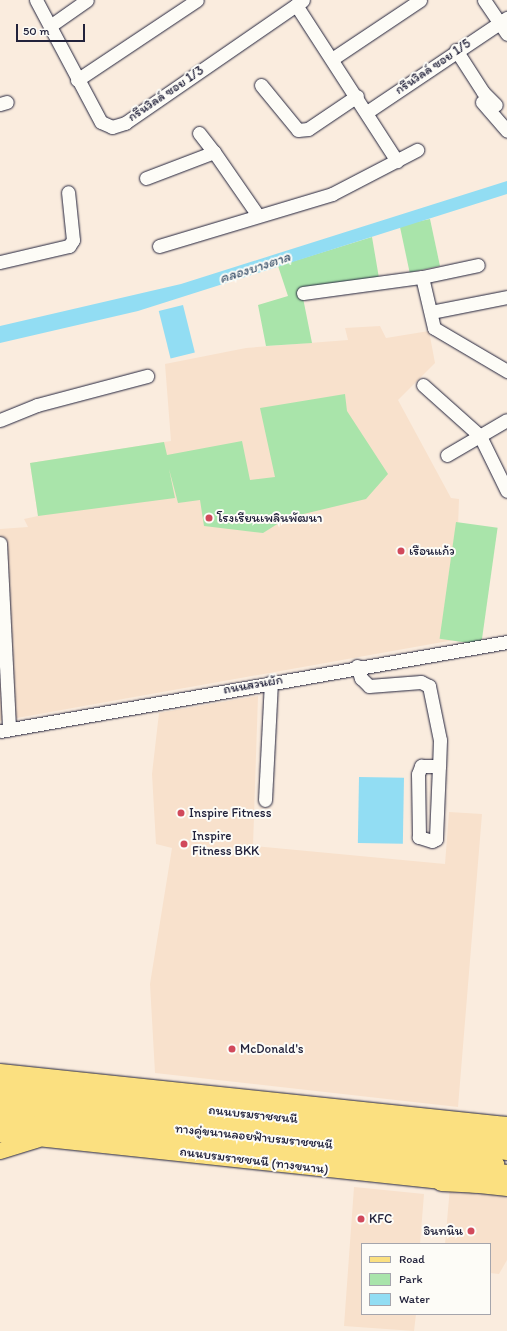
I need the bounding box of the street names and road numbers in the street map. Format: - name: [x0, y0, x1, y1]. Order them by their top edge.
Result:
- street label: กรีนวิลล์ ซอย 1/5: [392, 36, 474, 98]
- street label: กรีนวิลล์ ซอย 1/3: [125, 63, 207, 125]
- street label: ถนนสวนผัก: [222, 672, 284, 698]
- street label: ถนนบรมราชชนนี: [207, 1103, 299, 1127]
- street label: ทางคู่ขนานลอยฟ้าบรมราชชนนี: [174, 1121, 334, 1153]
- street label: ถนนบรมราชชนนี (ทางขนาน): [179, 1144, 329, 1178]

